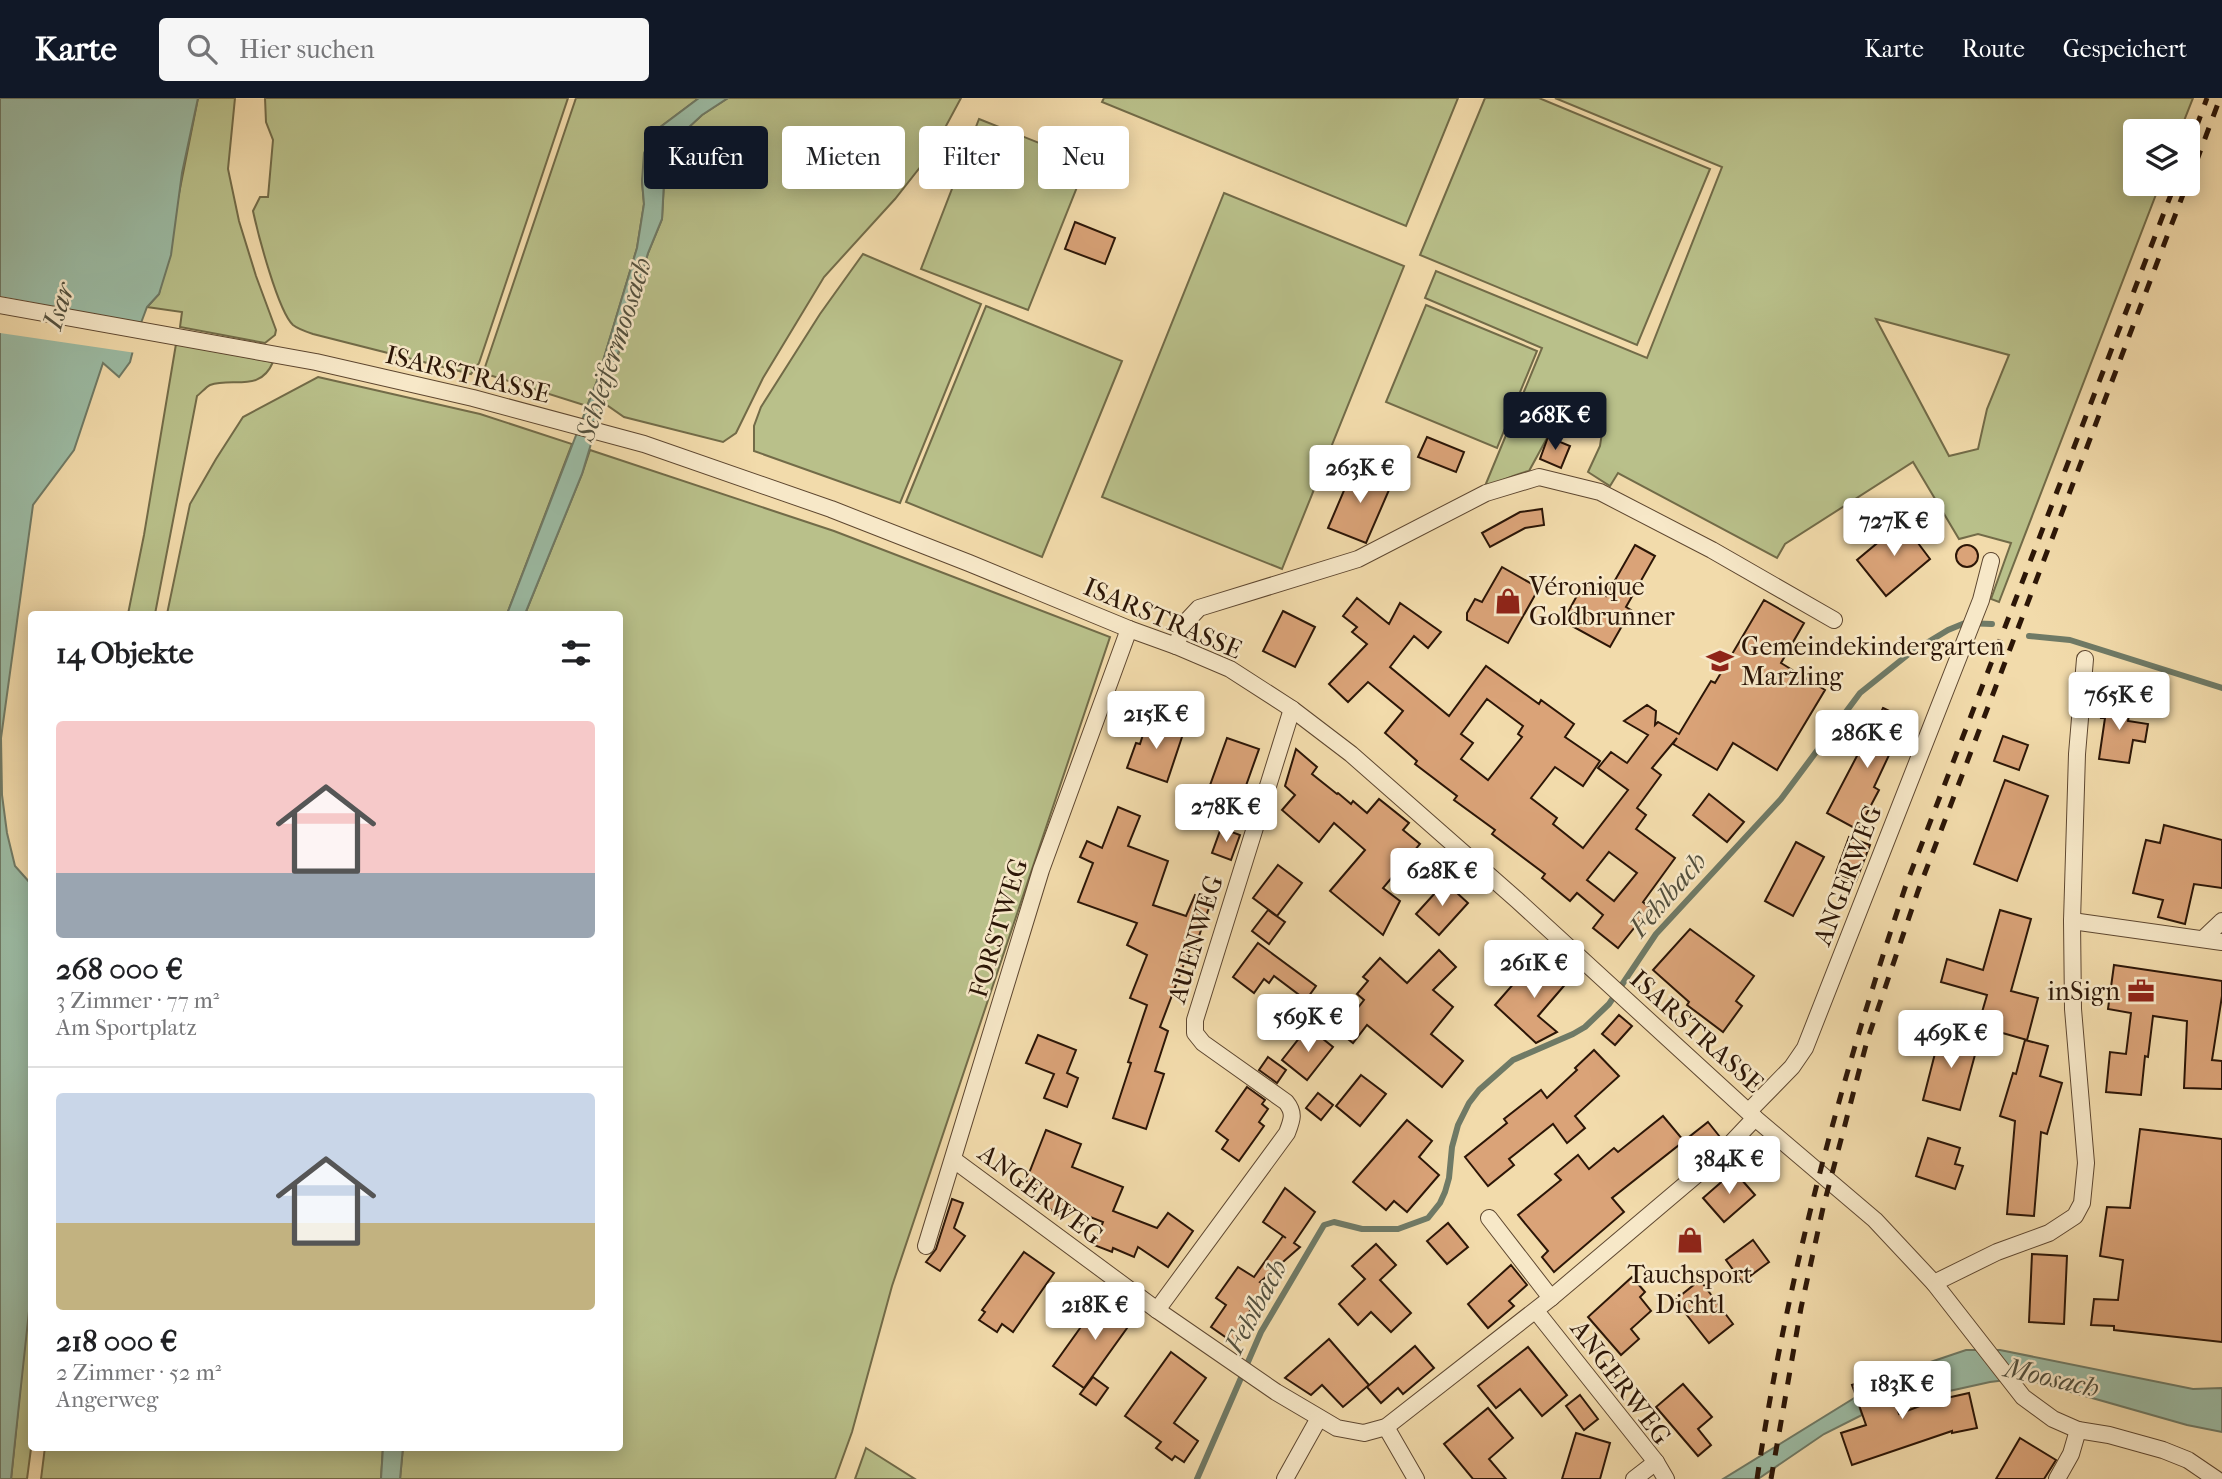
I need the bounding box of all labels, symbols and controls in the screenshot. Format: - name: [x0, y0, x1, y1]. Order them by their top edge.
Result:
- search box: [159, 18, 649, 81]
- text: Karte: [35, 30, 117, 69]
- icon: search: [183, 30, 221, 68]
- text: Hier suchen: [239, 34, 375, 65]
- text: Karte: [1864, 35, 1924, 63]
- text: Route: [1962, 35, 2025, 63]
- text: Gespeichert: [2063, 35, 2187, 63]
- map controls: [2123, 119, 2200, 196]
- button: layers: [2123, 119, 2200, 196]
- chip: Kaufen: [644, 126, 768, 189]
- chip: Mieten: [782, 126, 905, 189]
- chip: Filter: [919, 126, 1024, 189]
- chip: Neu: [1038, 126, 1129, 189]
- water label: Schleifermoosach: [568, 253, 659, 446]
- water label: Isar: [35, 277, 82, 334]
- street label: ISARSTRASSE: [382, 339, 554, 410]
- pin: 268K €: [1498, 392, 1612, 452]
- text: 268K €: [1519, 401, 1591, 428]
- pin: 263K €: [1303, 446, 1417, 505]
- text: 263K €: [1325, 454, 1395, 481]
- pin: 727K €: [1837, 498, 1951, 558]
- text: 727K €: [1859, 507, 1929, 534]
- street label: ISARSTRASSE: [1079, 571, 1247, 666]
- place label: Véronique Goldbrunner: [1528, 571, 1675, 632]
- shop icon: Véronique Goldbrunner: [1493, 586, 1523, 616]
- place label: Gemeindekindergarten Marzling: [1741, 631, 2005, 692]
- icon: filters: [557, 634, 595, 672]
- text: 14 Objekte: [56, 636, 194, 671]
- school or university icon: Gemeindekindergarten Marzling: [1705, 646, 1735, 676]
- pin: 765K €: [2062, 672, 2176, 732]
- text: 765K €: [2085, 681, 2153, 708]
- pin: 215K €: [1099, 692, 1213, 751]
- text: 215K €: [1123, 700, 1189, 727]
- pin: 286K €: [1810, 710, 1924, 770]
- text: 286K €: [1831, 719, 1903, 746]
- icon: home: [263, 766, 389, 892]
- pin: 278K €: [1169, 784, 1283, 844]
- text: 278K €: [1191, 793, 1261, 820]
- street label: ANGERWEG: [1806, 801, 1888, 951]
- water label: Fehlbach: [1621, 845, 1713, 944]
- pin: 628K €: [1385, 848, 1499, 908]
- street label: FORSTWEG: [963, 855, 1034, 1002]
- text: 628K €: [1406, 857, 1478, 884]
- street label: AUENWEG: [1161, 872, 1230, 1008]
- pin: 261K €: [1477, 940, 1591, 1000]
- text: 261K €: [1500, 949, 1568, 976]
- text: 268 000 €: [56, 952, 183, 987]
- street label: ISARSTRASSE: [1624, 963, 1770, 1099]
- place label: inSign: [2047, 976, 2120, 1007]
- office icon: inSign: [2126, 976, 2156, 1006]
- text: 3 Zimmer · 77 m²: [56, 987, 219, 1014]
- pin: 569K €: [1251, 995, 1365, 1054]
- text: 569K €: [1273, 1003, 1343, 1030]
- pin: 469K €: [1894, 1010, 2008, 1070]
- text: Am Sportplatz: [56, 1014, 197, 1041]
- text: 469K €: [1914, 1019, 1988, 1046]
- pin: 384K €: [1672, 1136, 1786, 1196]
- street label: ANGERWEG: [972, 1137, 1109, 1251]
- icon: home: [263, 1138, 389, 1264]
- text: 384K €: [1694, 1145, 1764, 1172]
- shop icon: Tauchsport Dichtl: [1675, 1225, 1705, 1255]
- water label: Fehlbach: [1217, 1254, 1294, 1360]
- place label: Tauchsport Dichtl: [1627, 1259, 1753, 1320]
- pin: 218K €: [1038, 1282, 1152, 1342]
- text: 218K €: [1062, 1291, 1128, 1318]
- street label: ANGERWEG: [1563, 1313, 1677, 1451]
- text: 218 000 €: [56, 1324, 178, 1359]
- water label: Moosach: [1999, 1350, 2102, 1404]
- text: 2 Zimmer · 52 m²: [56, 1359, 221, 1386]
- pin: 183K €: [1845, 1362, 1959, 1421]
- text: 183K €: [1870, 1370, 1934, 1397]
- text: Angerweg: [56, 1386, 158, 1413]

